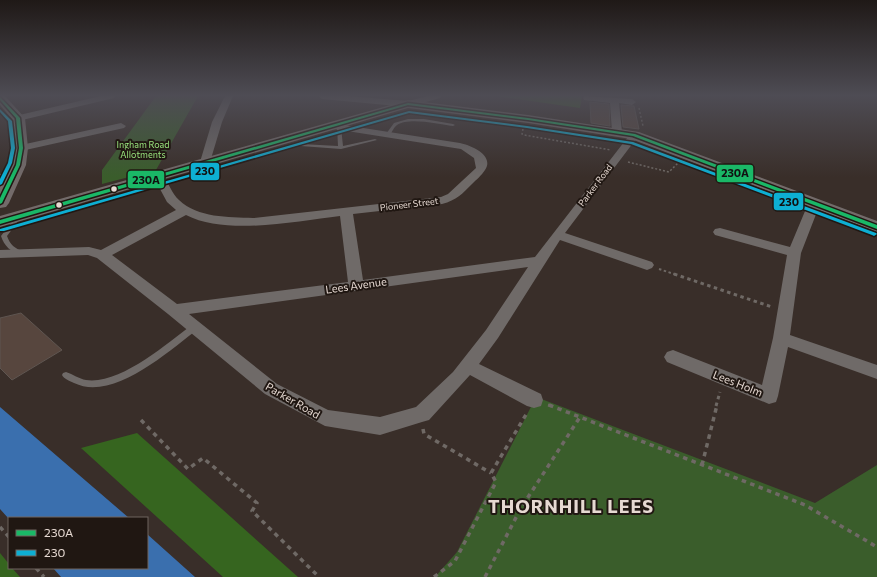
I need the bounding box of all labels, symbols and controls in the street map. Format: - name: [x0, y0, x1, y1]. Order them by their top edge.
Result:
- park label: Ingham Road Allotments: [116, 139, 170, 160]
- line badge: 230: [190, 162, 220, 181]
- street label: Parker Road: [576, 162, 614, 208]
- text: 230: [195, 164, 215, 177]
- line badge: 230A: [716, 164, 754, 183]
- text: 230A: [721, 166, 749, 179]
- line badge: 230A: [127, 170, 165, 189]
- text: 230A: [132, 173, 160, 186]
- unlabelled marker: [109, 184, 119, 194]
- line badge: 230: [773, 192, 804, 211]
- street label: Pioneer Street: [379, 195, 439, 213]
- text: 230: [779, 195, 799, 208]
- unlabelled marker: [54, 200, 64, 210]
- street label: Lees Avenue: [325, 274, 388, 296]
- street label: Lees Holm: [711, 367, 765, 399]
- street label: Parker Road: [263, 379, 323, 421]
- district label: THORNHILL LEES: [488, 495, 654, 517]
- legend: [8, 517, 148, 569]
- text: 230A: [44, 525, 73, 539]
- text: 230: [44, 545, 66, 559]

